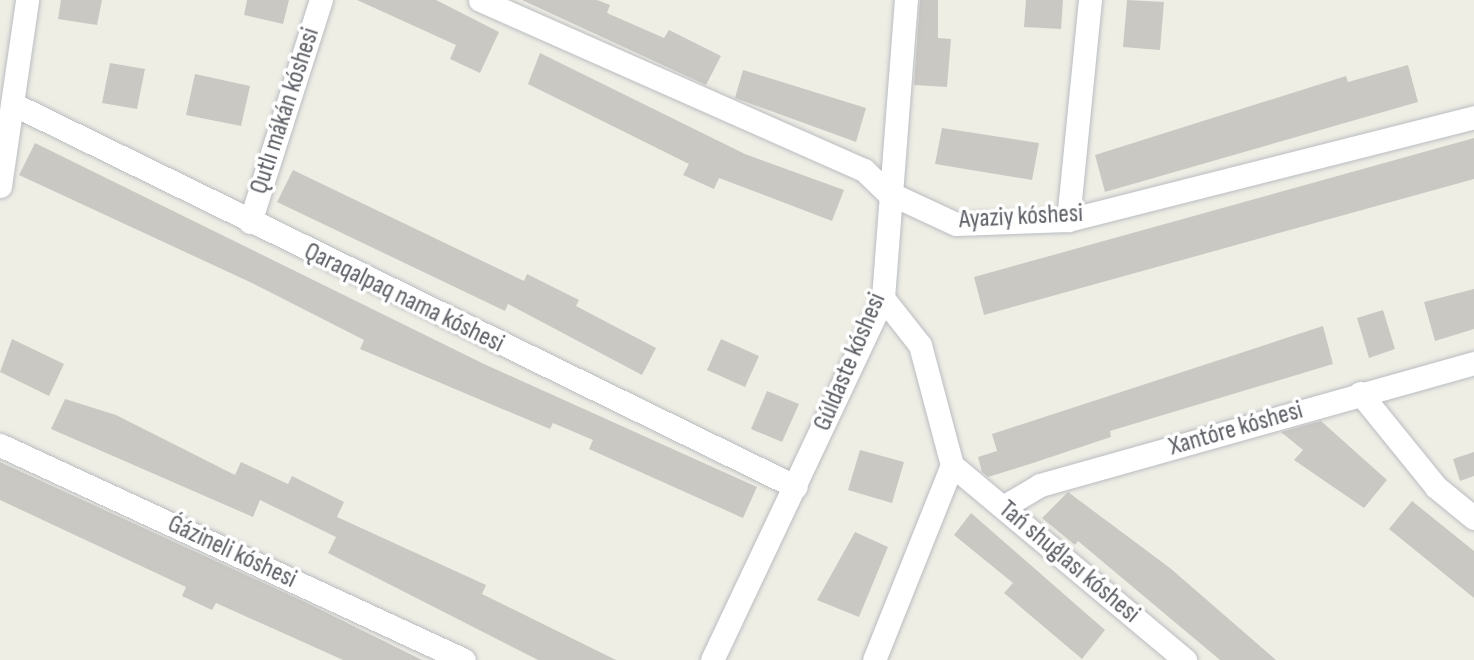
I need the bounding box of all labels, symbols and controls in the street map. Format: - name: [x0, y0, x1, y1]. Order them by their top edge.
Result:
- street label: Qutlı mákán kóshesi: [243, 24, 327, 198]
- street label: Ayaziy kóshesi: [958, 198, 1084, 236]
- street label: Qaraqalpaq nama kóshesi: [299, 236, 509, 360]
- street label: Gúldaste kóshesi: [807, 288, 893, 436]
- street label: Xantóre kóshesi: [1166, 395, 1306, 463]
- street label: Tań shuǵlası kóshesi: [992, 494, 1146, 630]
- street label: Ǵázineli kóshesi: [163, 509, 301, 595]

